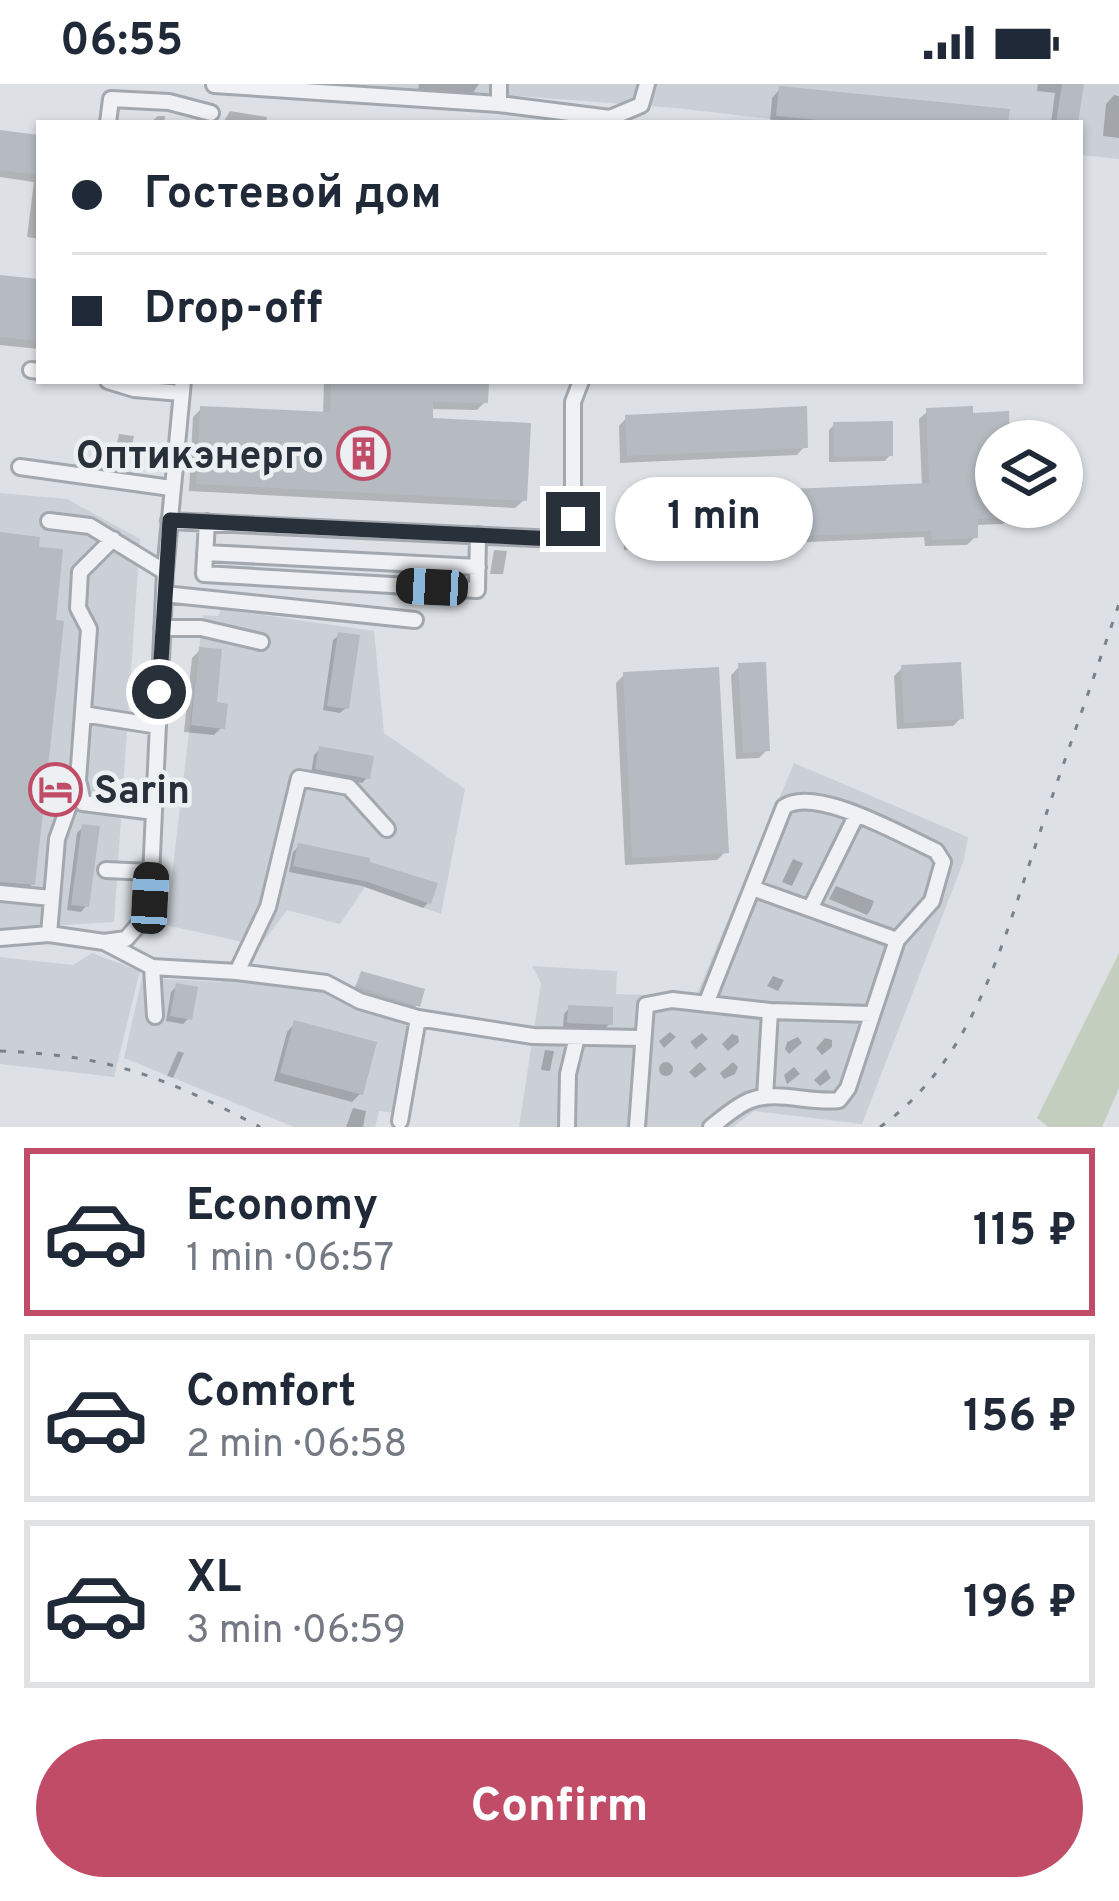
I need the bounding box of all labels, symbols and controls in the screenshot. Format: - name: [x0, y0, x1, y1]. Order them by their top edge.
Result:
- text: 06:55: [60, 14, 183, 71]
- text: Гостевой дом: [144, 167, 442, 224]
- text: Drop-off: [144, 282, 323, 339]
- map controls: [975, 420, 1083, 528]
- button: layers: [975, 420, 1083, 528]
- building icon: Оптикэнерго: [335, 426, 391, 482]
- place label: Оптикэнерго: [76, 434, 324, 483]
- callout: 1 min: [615, 477, 813, 561]
- route end: [546, 492, 600, 546]
- text: 1 min: [667, 494, 761, 543]
- car: [395, 567, 469, 607]
- route start: [132, 665, 186, 719]
- hotel icon: Sarin: [27, 761, 83, 817]
- place label: Sarin: [94, 769, 190, 818]
- car: [130, 861, 170, 935]
- icon: car: [42, 1178, 150, 1286]
- text: Economy: [186, 1179, 378, 1236]
- text: 115 ₽: [973, 1204, 1077, 1261]
- text: 1 min · 06:57: [186, 1236, 394, 1285]
- icon: car: [42, 1364, 150, 1472]
- text: Comfort: [186, 1365, 356, 1422]
- text: 156 ₽: [963, 1390, 1077, 1447]
- text: 2 min · 06:58: [186, 1422, 407, 1471]
- icon: car: [42, 1550, 150, 1658]
- text: XL: [186, 1551, 241, 1608]
- text: 196 ₽: [963, 1576, 1077, 1633]
- text: 3 min · 06:59: [186, 1608, 406, 1657]
- button: Confirm: [36, 1739, 1083, 1877]

